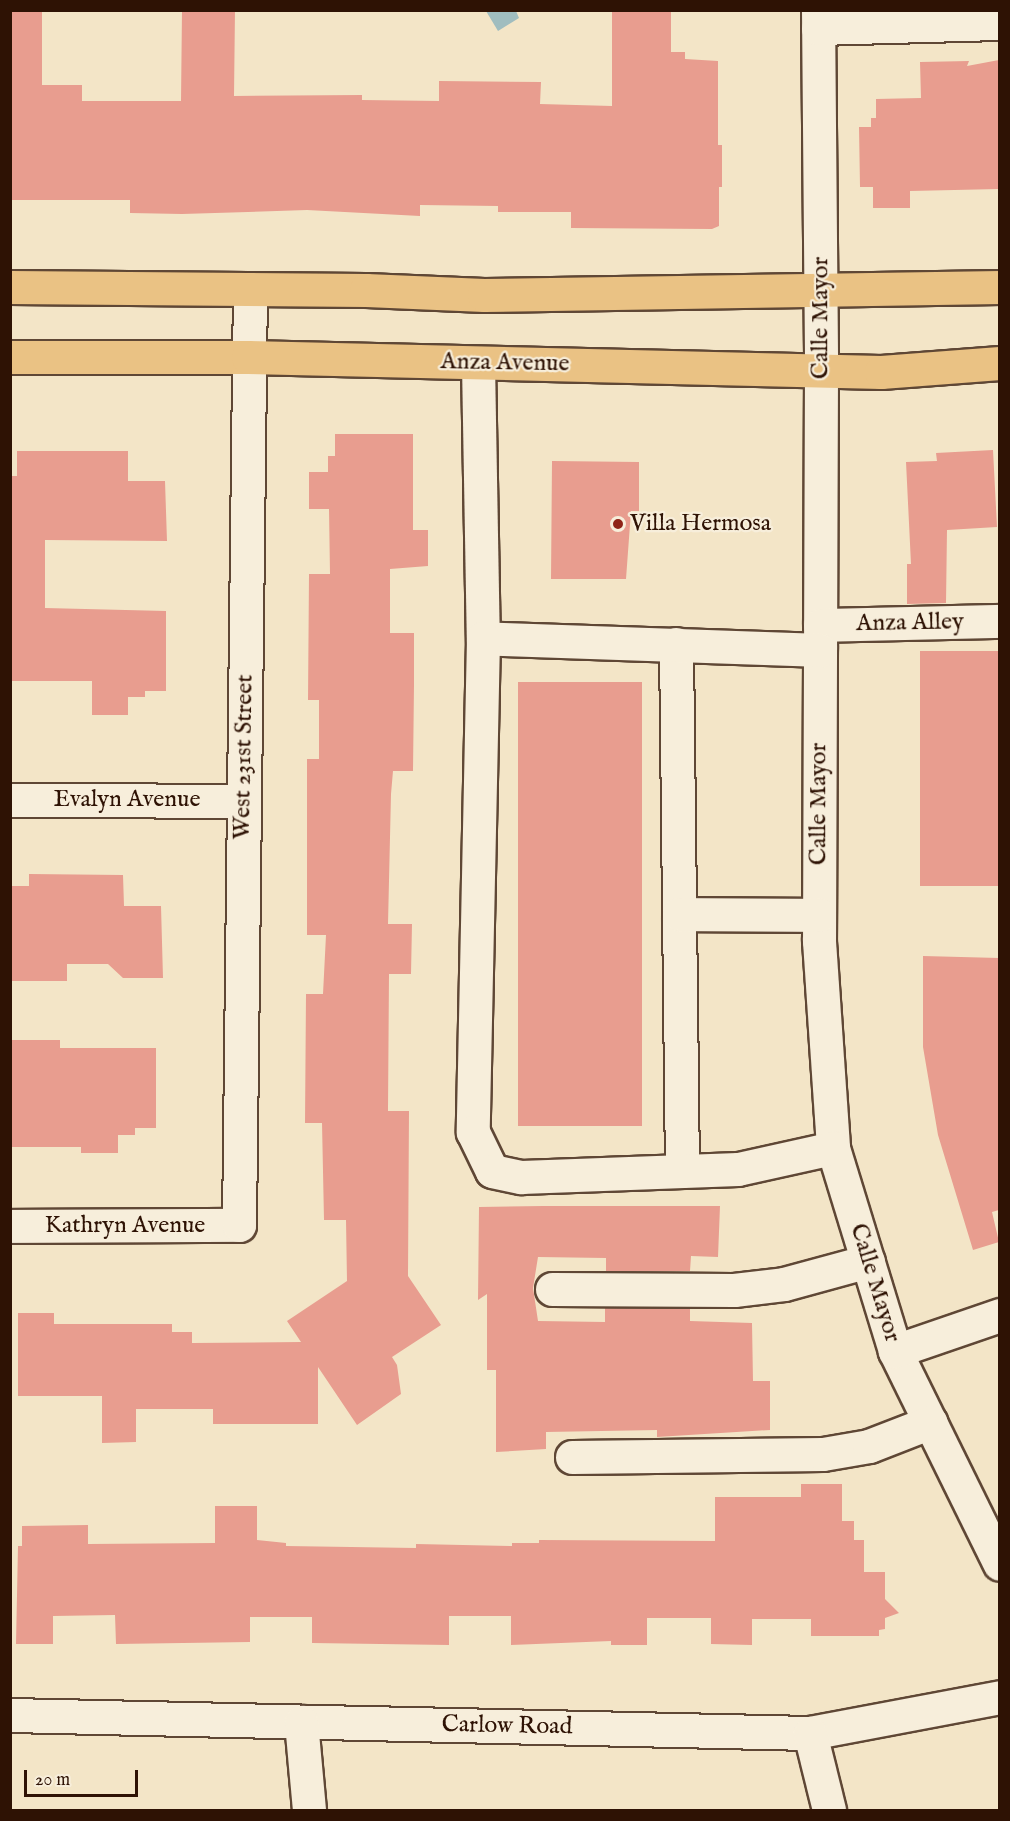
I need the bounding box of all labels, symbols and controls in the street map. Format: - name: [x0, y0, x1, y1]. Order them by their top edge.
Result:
- street label: Calle Mayor: [807, 257, 835, 379]
- street label: Anza Avenue: [440, 347, 570, 379]
- place label: Villa Hermosa: [630, 510, 771, 538]
- marker: Villa Hermosa: [611, 517, 625, 531]
- street label: Anza Alley: [856, 608, 964, 638]
- street label: West 231st Street: [228, 674, 260, 840]
- street label: Calle Mayor: [805, 743, 833, 865]
- street label: Evalyn Avenue: [54, 786, 200, 814]
- street label: Kathryn Avenue: [45, 1212, 205, 1240]
- street label: Calle Mayor: [843, 1220, 907, 1346]
- street label: Carlow Road: [441, 1710, 573, 1742]
- scale bar: [27, 1758, 141, 1796]
- text: 20 m: [35, 1769, 70, 1792]

